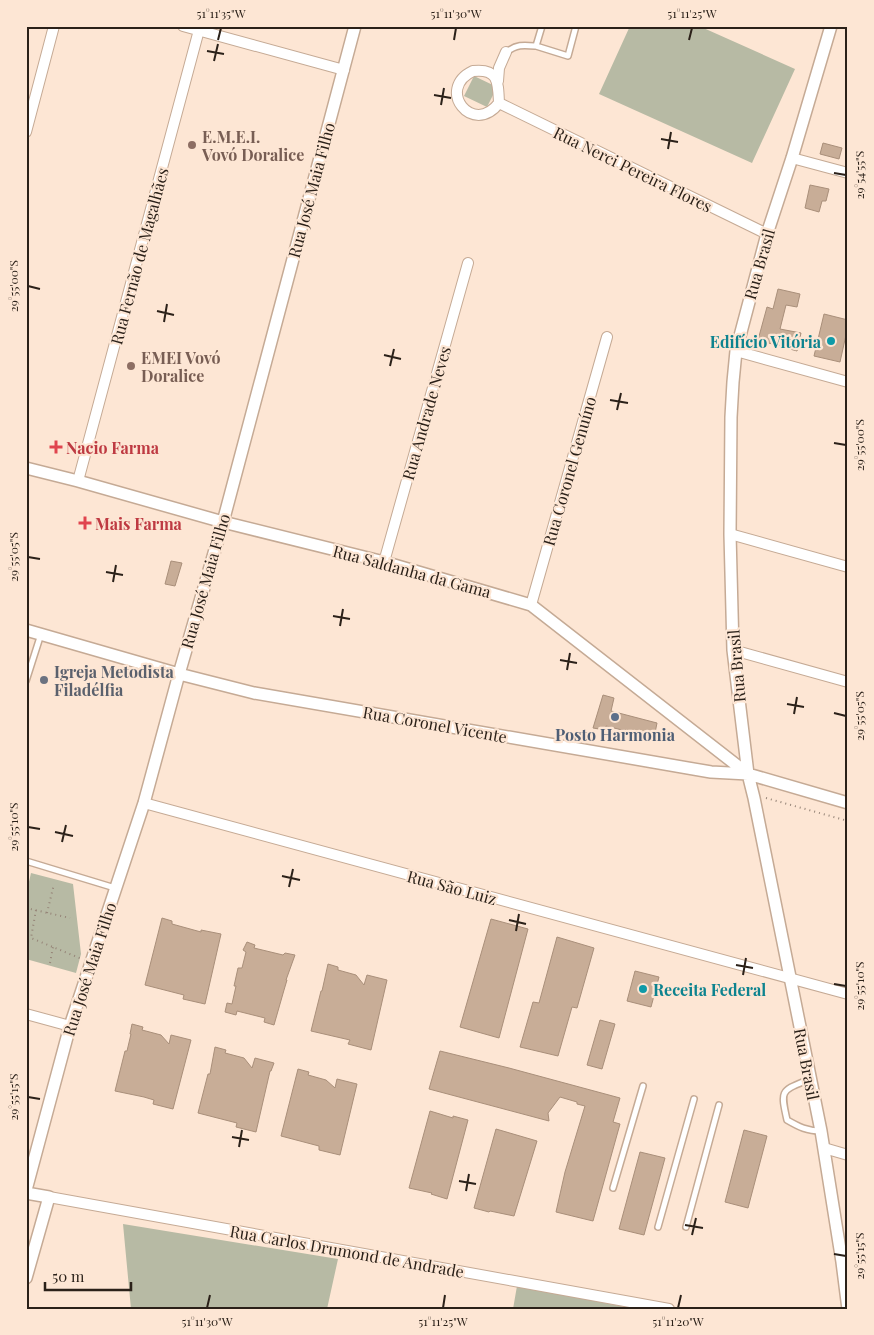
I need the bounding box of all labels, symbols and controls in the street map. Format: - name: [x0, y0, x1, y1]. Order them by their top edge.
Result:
- text: 51°11'35"W: [196, 5, 246, 21]
- text: 51°11'30"W: [430, 5, 482, 21]
- text: 51°11'25"W: [667, 5, 717, 21]
- street label: Rua José Maia Filho: [283, 120, 339, 260]
- street label: Rua Nerci Pereira Flores: [550, 121, 716, 217]
- place label: E.M.E.I. Vovó Doralice: [201, 126, 304, 165]
- marker: E.M.E.I. Vovó Doralice: [186, 139, 198, 151]
- text: 29°54'55"S: [851, 151, 867, 199]
- street label: Rua Fernão de Magalhães: [105, 165, 173, 347]
- street label: Rua Brasil: [739, 226, 779, 302]
- text: 29°55'00"S: [5, 260, 21, 312]
- place label: Edifício Vitória: [710, 331, 822, 352]
- marker: Edifício Vitória: [825, 335, 837, 347]
- street label: Rua Andrade Neves: [397, 344, 455, 482]
- place label: EMEI Vovó Doralice: [141, 347, 221, 386]
- marker: EMEI Vovó Doralice: [125, 360, 137, 372]
- street label: Rua Coronel Genuíno: [538, 394, 600, 548]
- text: 29°55'00"S: [851, 419, 867, 471]
- place label: Nacio Farma: [66, 437, 160, 458]
- marker: Nacio Farma: [50, 441, 62, 453]
- street label: Rua José Maia Filho: [176, 511, 234, 651]
- place label: Mais Farma: [95, 513, 183, 534]
- marker: Mais Farma: [79, 517, 91, 529]
- text: 29°55'05"S: [5, 532, 21, 582]
- street label: Rua Saldanha da Gama: [331, 540, 493, 602]
- street label: Rua Brasil: [722, 628, 750, 703]
- place label: Igreja Metodista Filadélfia: [54, 661, 175, 700]
- marker: Igreja Metodista Filadélfia: [38, 674, 50, 686]
- text: 29°55'05"S: [851, 691, 867, 741]
- street label: Rua Coronel Vicente: [361, 701, 509, 747]
- marker: Posto Harmonia: [609, 711, 621, 723]
- place label: Posto Harmonia: [555, 724, 676, 745]
- text: 29°55'10"S: [5, 802, 21, 852]
- street label: Rua São Luiz: [405, 865, 499, 909]
- street label: Rua José Maia Filho: [58, 899, 121, 1038]
- text: 29°55'10"S: [851, 961, 867, 1011]
- place label: Receita Federal: [653, 979, 766, 1000]
- marker: Receita Federal: [637, 983, 649, 995]
- street label: Rua Brasil: [790, 1026, 824, 1102]
- text: 29°55'15"S: [5, 1073, 21, 1121]
- street label: Rua Carlos Drumond de Andrade: [228, 1220, 466, 1282]
- text: 29°55'15"S: [851, 1232, 867, 1280]
- scale bar: [45, 1260, 131, 1292]
- text: 50 m: [52, 1266, 85, 1286]
- text: 51°11'30"W: [181, 1313, 233, 1329]
- text: 51°11'25"W: [418, 1313, 468, 1329]
- text: 51°11'20"W: [652, 1313, 704, 1329]

